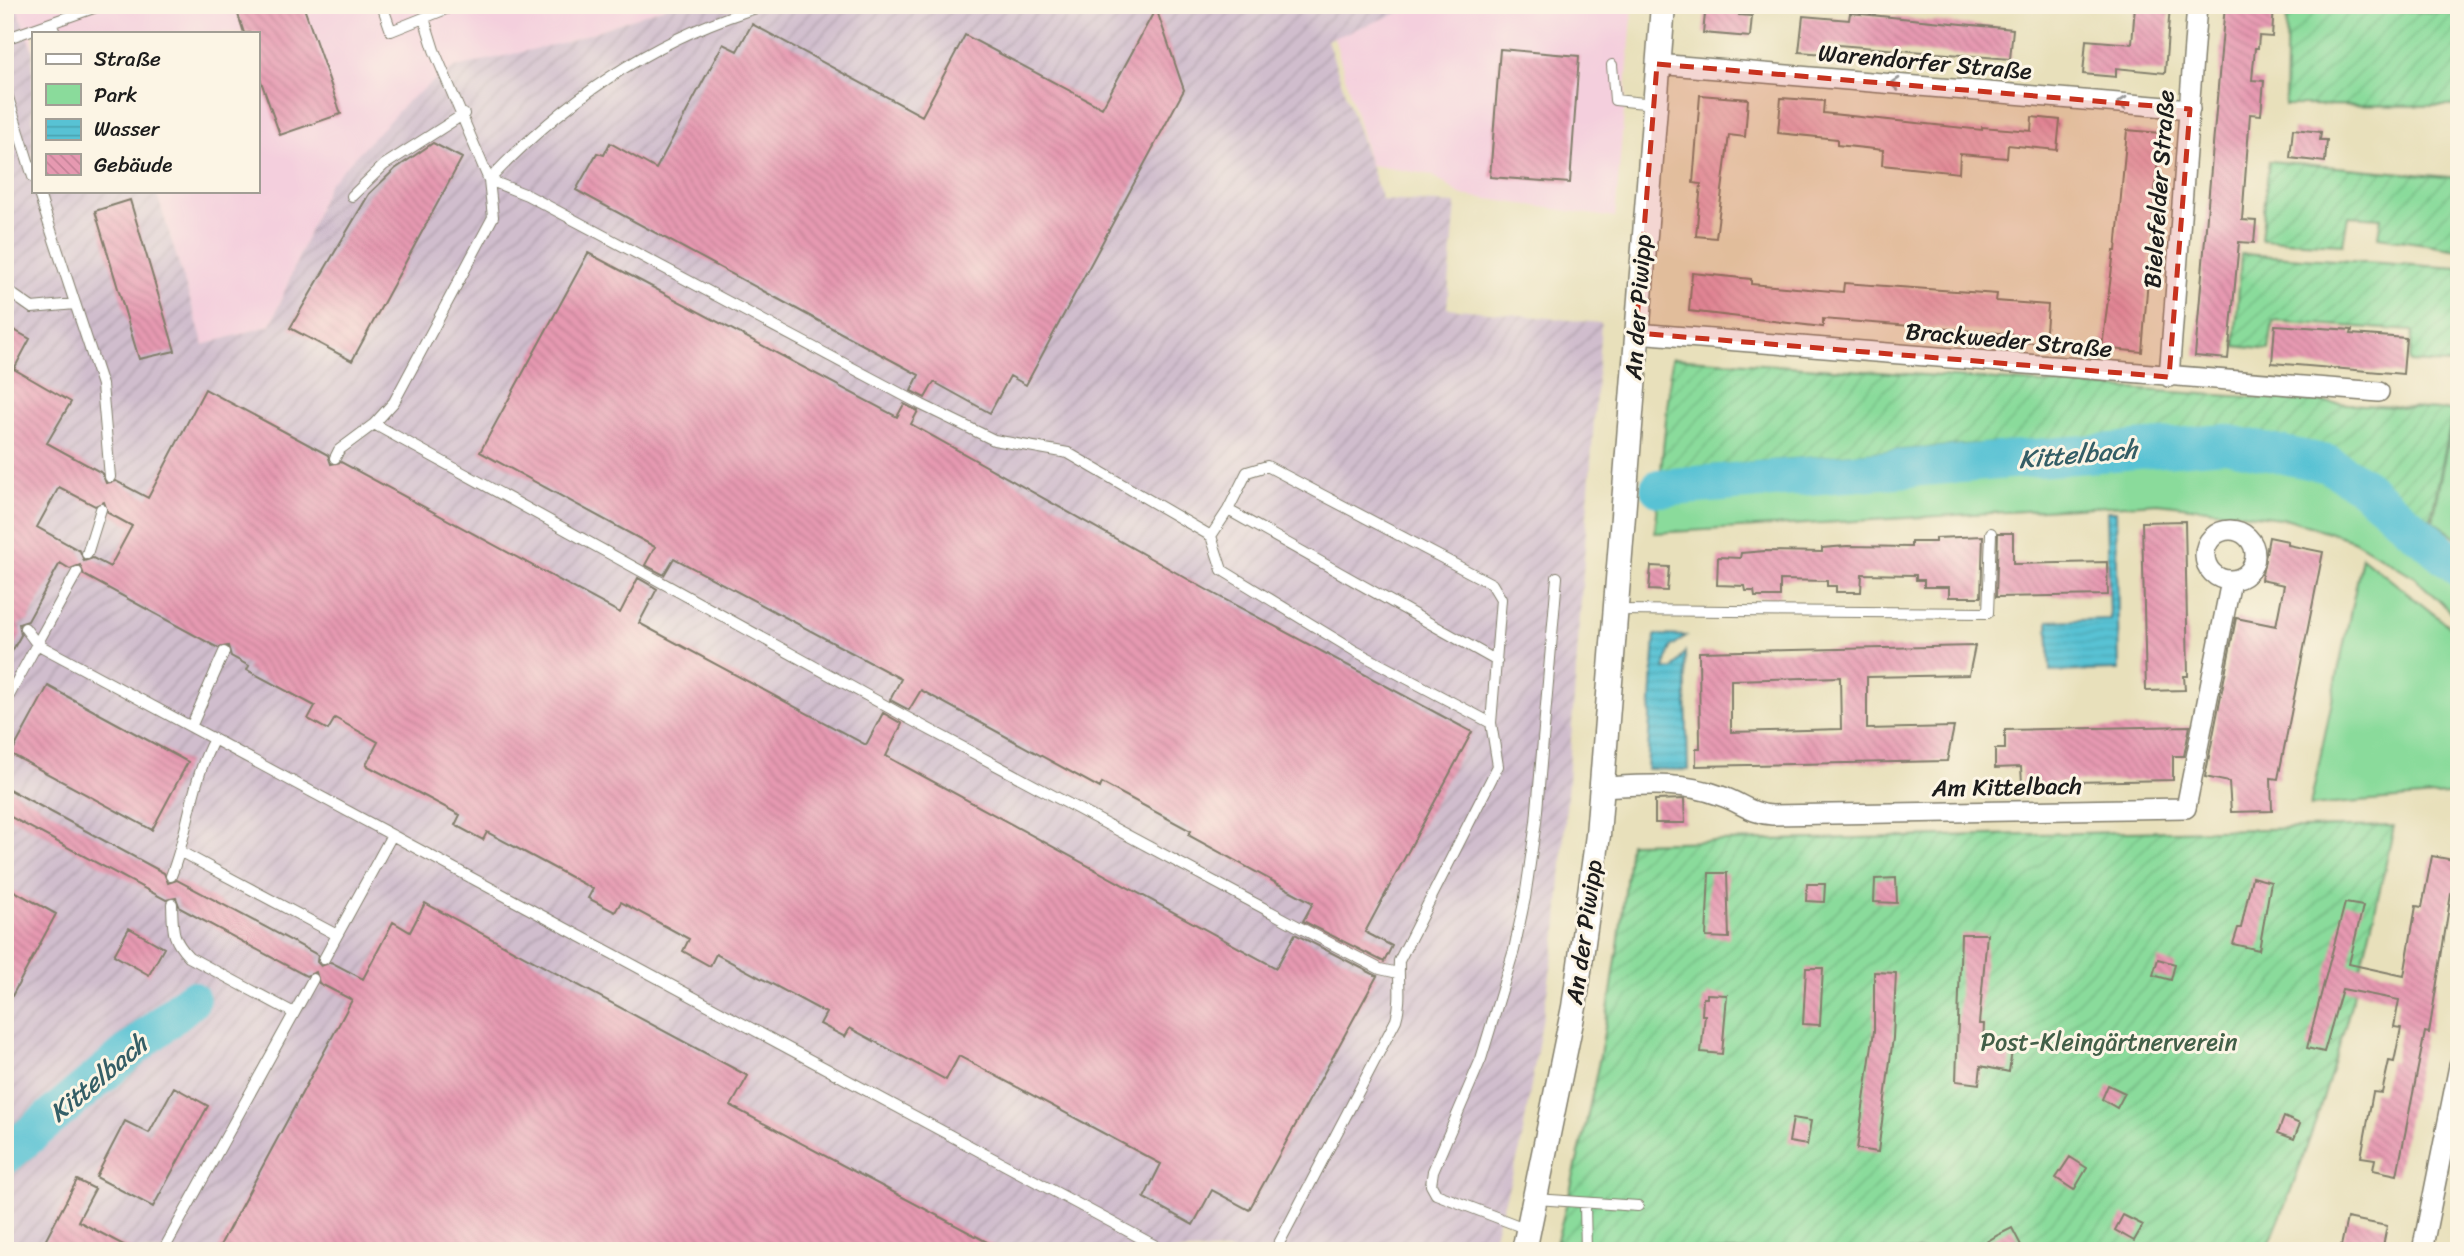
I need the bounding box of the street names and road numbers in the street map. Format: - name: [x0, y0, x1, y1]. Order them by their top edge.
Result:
- street label: Warendorfer Straße: [1816, 32, 2034, 92]
- street label: Bielefelder Straße: [2131, 88, 2187, 290]
- street label: An der Piwipp: [1612, 233, 1664, 382]
- street label: Brackweder Straße: [1904, 310, 2114, 370]
- street label: Am Kittelbach: [1931, 765, 2082, 809]
- street label: An der Piwipp: [1553, 857, 1615, 1008]

